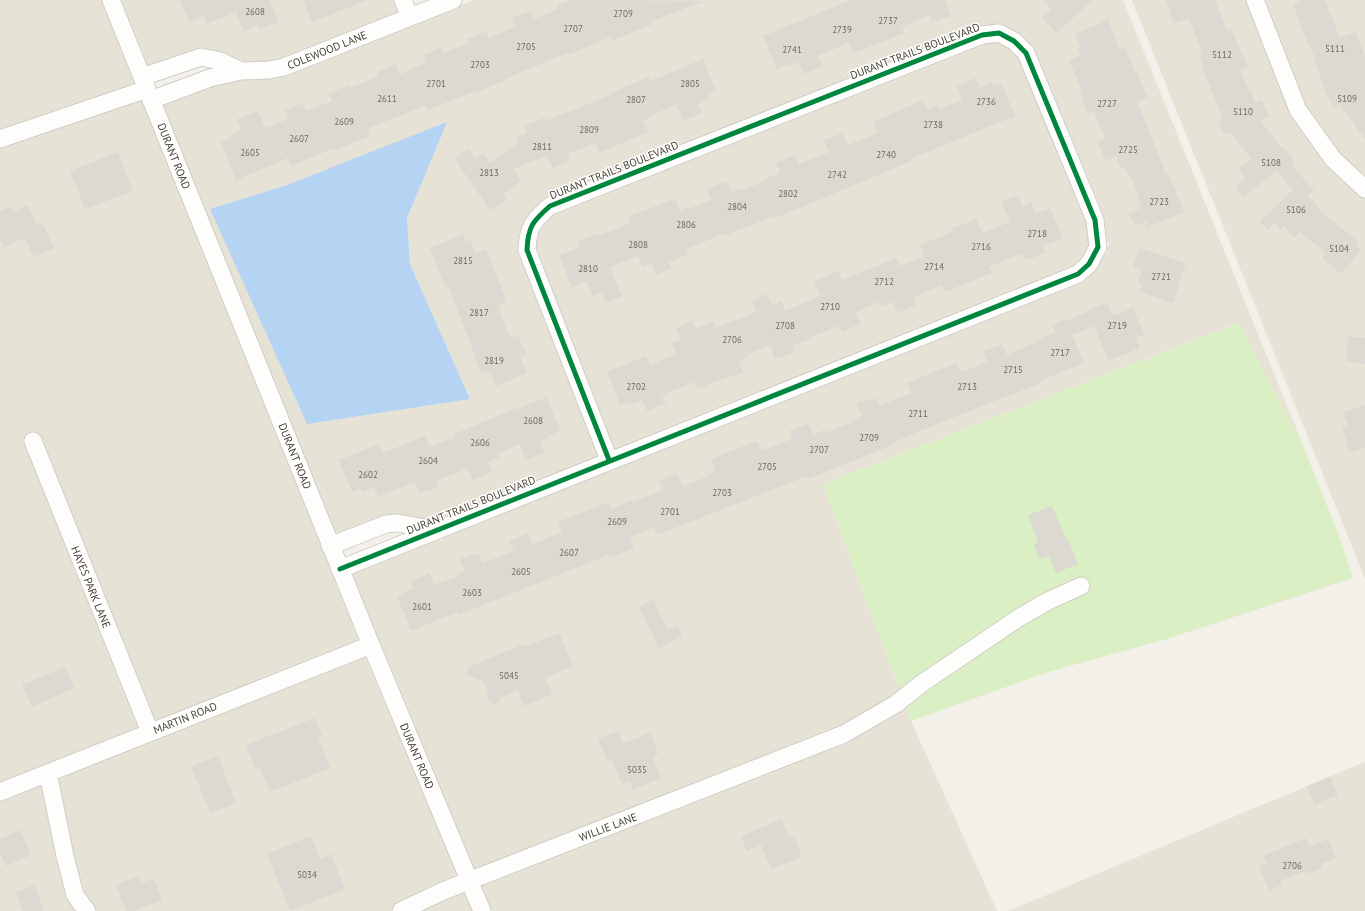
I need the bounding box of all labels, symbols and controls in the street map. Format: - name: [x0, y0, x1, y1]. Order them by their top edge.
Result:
- house number: 2608: [245, 6, 265, 17]
- house number: 2709: [613, 8, 633, 19]
- house number: 2737: [878, 15, 898, 26]
- street label: DURANT TRAILS BOULEVARD: [848, 20, 982, 82]
- house number: 2707: [563, 23, 583, 34]
- house number: 2739: [832, 24, 852, 35]
- street label: COLEWOOD LANE: [285, 28, 369, 72]
- house number: 2705: [516, 41, 536, 52]
- house number: 5111: [1325, 43, 1345, 54]
- house number: 2741: [782, 44, 802, 55]
- house number: 5112: [1212, 49, 1232, 60]
- house number: 2703: [470, 59, 490, 70]
- house number: 2701: [426, 78, 446, 89]
- house number: 2805: [680, 78, 700, 89]
- house number: 2611: [377, 93, 397, 104]
- house number: 5109: [1337, 93, 1357, 104]
- house number: 2807: [626, 94, 646, 105]
- house number: 2736: [976, 96, 996, 107]
- house number: 2727: [1097, 98, 1117, 109]
- house number: 5110: [1233, 106, 1253, 117]
- house number: 2609: [334, 116, 354, 127]
- house number: 2738: [923, 119, 943, 130]
- street label: DURANT ROAD: [154, 121, 194, 191]
- house number: 2809: [579, 124, 599, 135]
- house number: 2607: [289, 133, 309, 144]
- street label: DURANT TRAILS BOULEVARD: [547, 138, 681, 202]
- house number: 2811: [532, 141, 552, 152]
- house number: 2725: [1118, 144, 1138, 155]
- house number: 2605: [240, 147, 260, 158]
- house number: 2740: [876, 149, 896, 160]
- house number: 5108: [1261, 157, 1281, 168]
- house number: 2813: [479, 167, 499, 178]
- house number: 2742: [827, 169, 847, 180]
- house number: 2802: [778, 188, 798, 199]
- house number: 2723: [1149, 196, 1169, 207]
- house number: 2804: [727, 201, 747, 212]
- house number: 5106: [1286, 204, 1306, 215]
- house number: 2806: [676, 219, 696, 230]
- house number: 2718: [1027, 228, 1047, 239]
- house number: 2808: [628, 239, 648, 250]
- house number: 2716: [971, 241, 991, 252]
- house number: 5104: [1329, 243, 1349, 254]
- house number: 2815: [453, 255, 473, 266]
- house number: 2714: [924, 261, 944, 272]
- house number: 2810: [578, 263, 598, 274]
- house number: 2721: [1151, 271, 1171, 282]
- house number: 2712: [874, 276, 894, 287]
- house number: 2710: [820, 301, 840, 312]
- house number: 2817: [469, 307, 489, 318]
- house number: 2708: [775, 320, 795, 331]
- house number: 2719: [1107, 320, 1127, 331]
- house number: 2706: [722, 334, 742, 345]
- house number: 2717: [1050, 347, 1070, 358]
- house number: 2819: [484, 355, 504, 366]
- house number: 2715: [1003, 364, 1023, 375]
- house number: 2702: [626, 381, 646, 392]
- house number: 2713: [957, 381, 977, 392]
- house number: 2711: [908, 408, 928, 419]
- house number: 2608: [523, 415, 543, 426]
- street label: DURANT ROAD: [275, 421, 315, 491]
- house number: 2709: [859, 432, 879, 443]
- house number: 2606: [470, 437, 490, 448]
- house number: 2707: [809, 444, 829, 455]
- house number: 2604: [418, 455, 438, 466]
- house number: 2705: [757, 461, 777, 472]
- house number: 2602: [358, 469, 378, 480]
- street label: DURANT TRAILS BOULEVARD: [404, 473, 538, 537]
- house number: 2703: [712, 487, 732, 498]
- house number: 2701: [660, 506, 680, 517]
- house number: 2609: [607, 516, 627, 527]
- street label: HAYES PARK LANE: [68, 544, 114, 630]
- house number: 2607: [559, 547, 579, 558]
- house number: 2605: [511, 566, 531, 577]
- house number: 2603: [462, 587, 482, 598]
- house number: 2601: [412, 601, 432, 612]
- house number: 5045: [499, 670, 519, 681]
- street label: MARTIN ROAD: [151, 699, 219, 737]
- street label: DURANT ROAD: [397, 721, 437, 791]
- house number: 5035: [627, 764, 647, 775]
- street label: WILLIE LANE: [577, 809, 639, 845]
- house number: 2706: [1282, 860, 1302, 871]
- house number: 5034: [297, 869, 317, 880]

